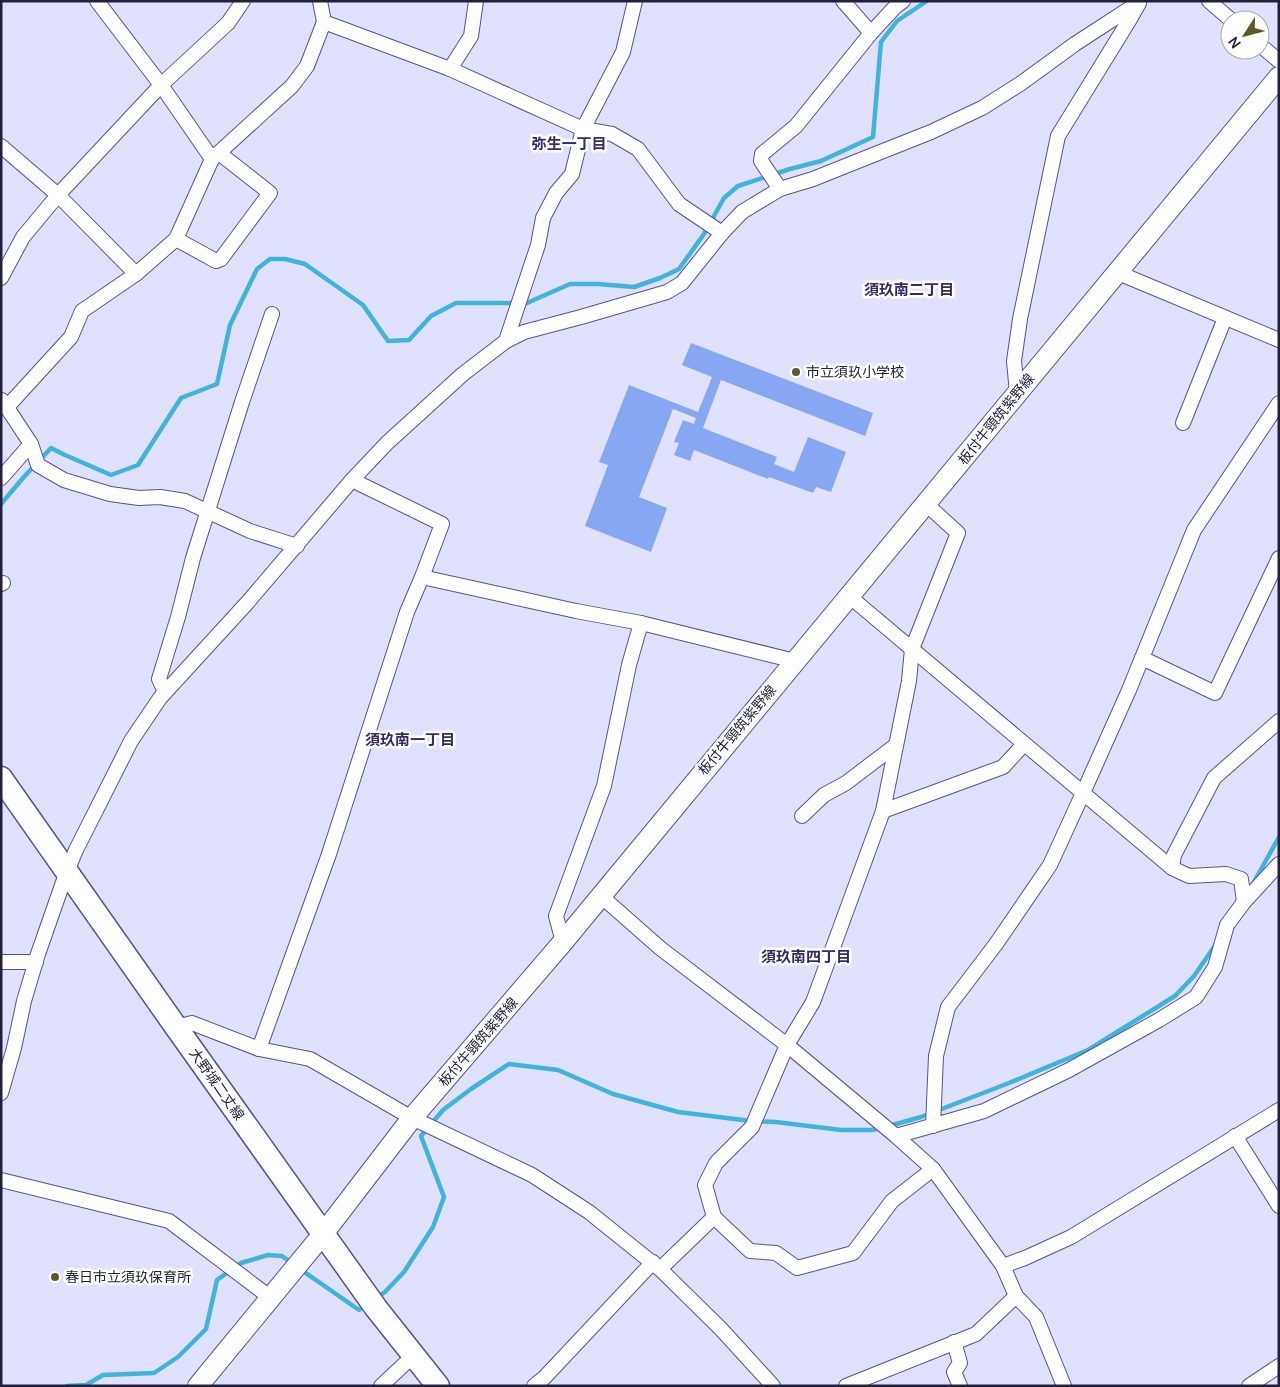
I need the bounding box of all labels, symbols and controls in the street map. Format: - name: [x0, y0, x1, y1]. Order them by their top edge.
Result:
- north arrow: [1220, 10, 1270, 60]
- text: N: [1223, 33, 1245, 53]
- district label: 弥生一丁目: [531, 133, 607, 154]
- district label: 須玖南二丁目: [864, 279, 954, 300]
- place label: 市立須玖小学校: [806, 362, 904, 381]
- marker: 市立須玖小学校: [790, 366, 802, 378]
- street label: 板付牛頸筑紫野線: [953, 369, 1038, 468]
- street label: 板付牛頸筑紫野線: [693, 681, 780, 779]
- district label: 須玖南一丁目: [365, 729, 455, 750]
- district label: 須玖南四丁目: [761, 946, 851, 967]
- street label: 板付牛頸筑紫野線: [434, 993, 522, 1090]
- street label: 大野城二丈線: [186, 1044, 249, 1124]
- place label: 春日市立須玖保育所: [65, 1267, 191, 1286]
- marker: 春日市立須玖保育所: [49, 1271, 61, 1283]

